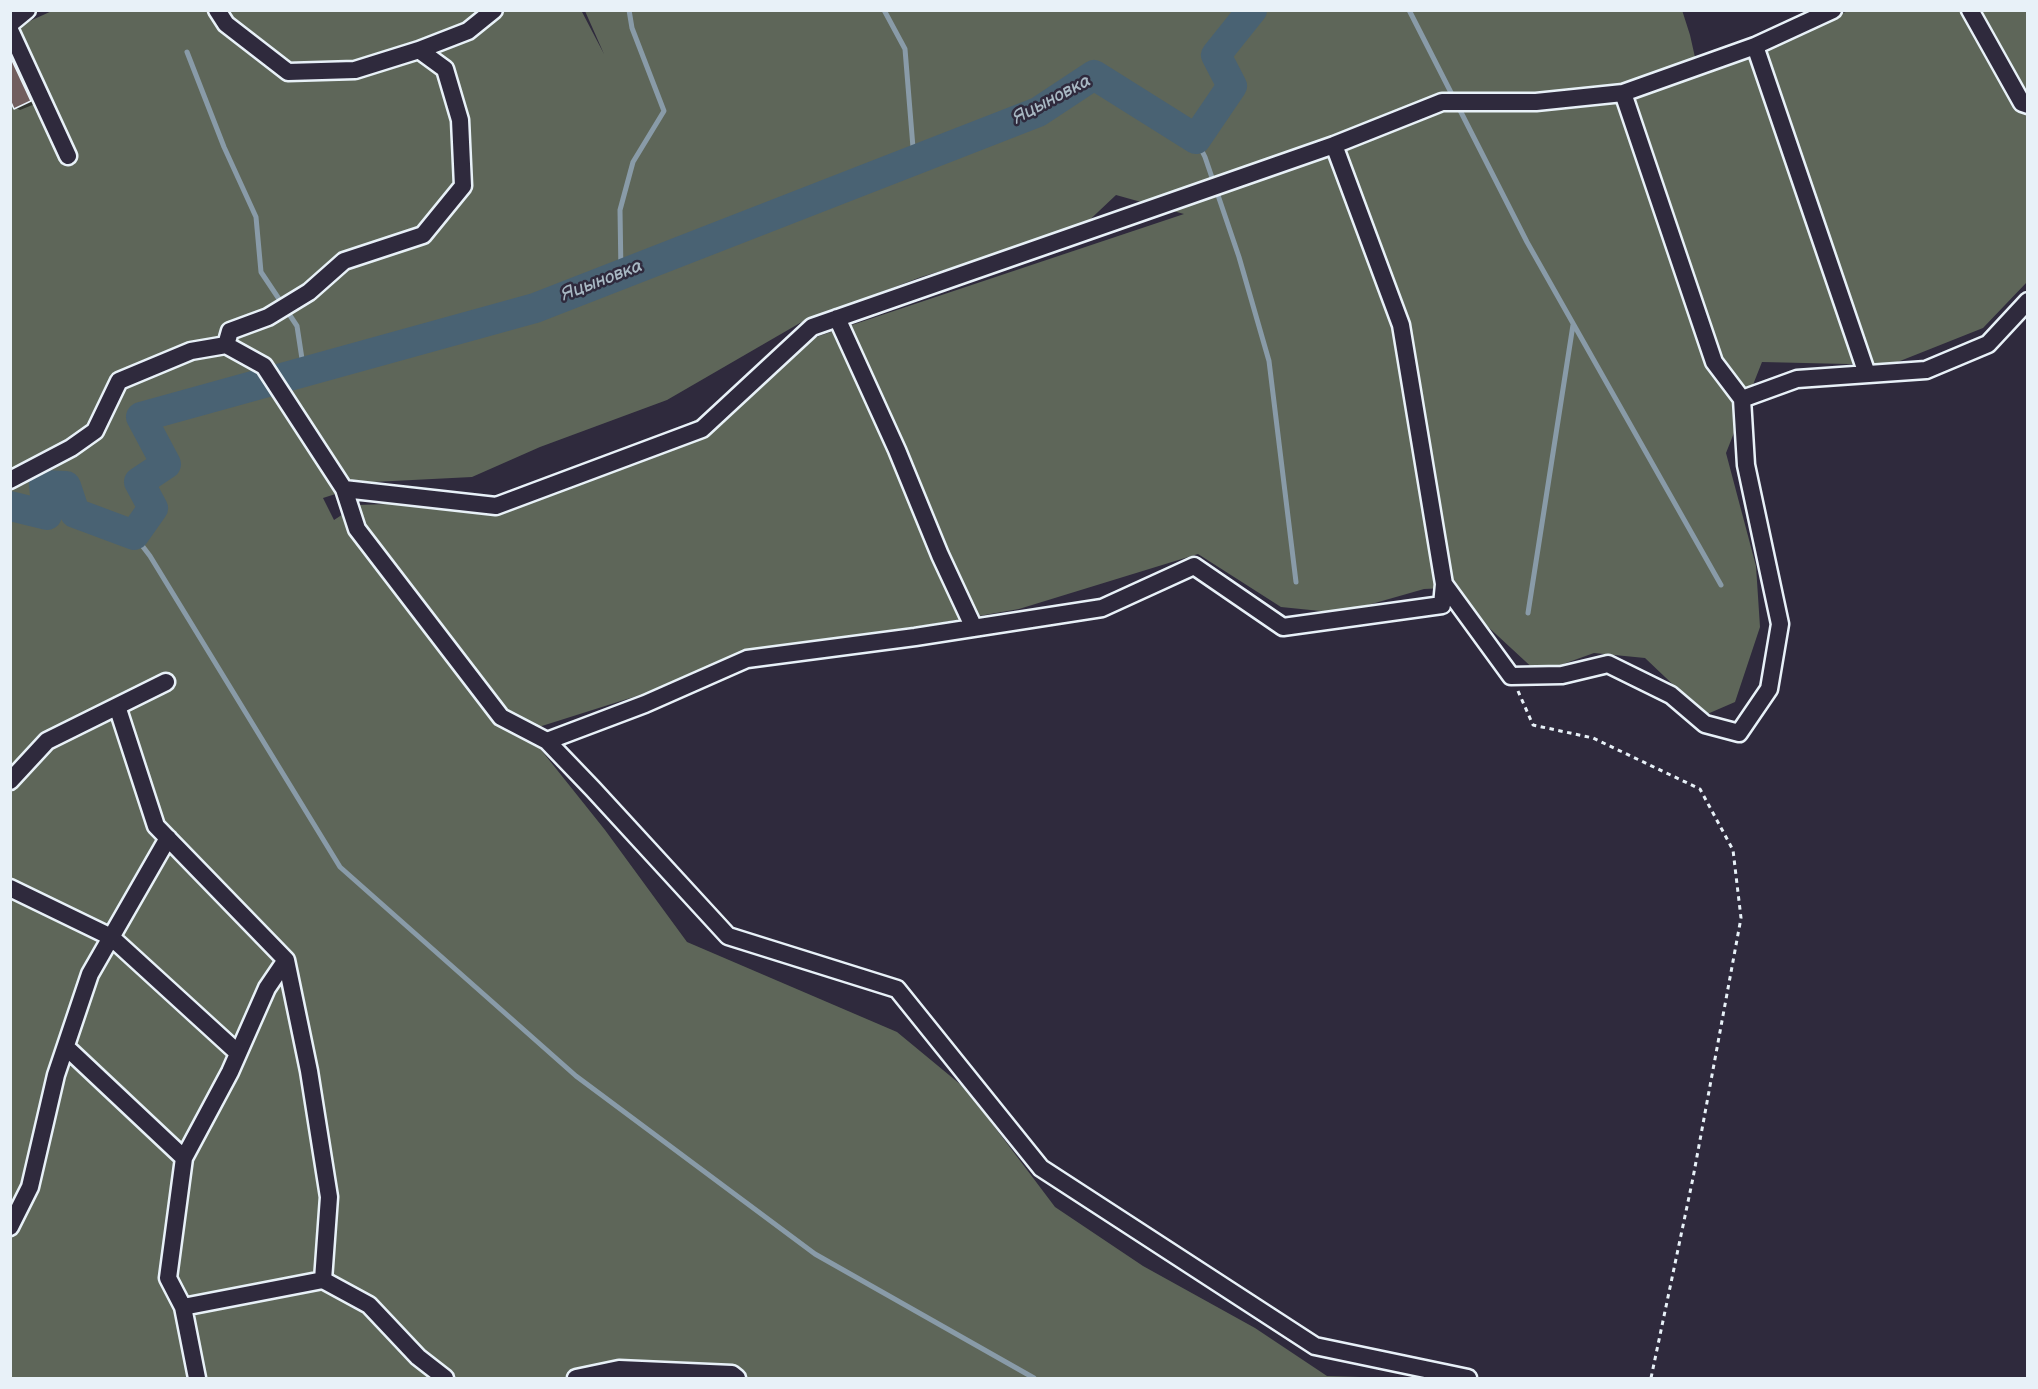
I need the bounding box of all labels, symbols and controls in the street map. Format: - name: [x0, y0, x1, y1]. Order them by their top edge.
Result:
- water label: Яцыновка: [1009, 70, 1095, 130]
- water label: Яцыновка: [558, 256, 646, 306]

